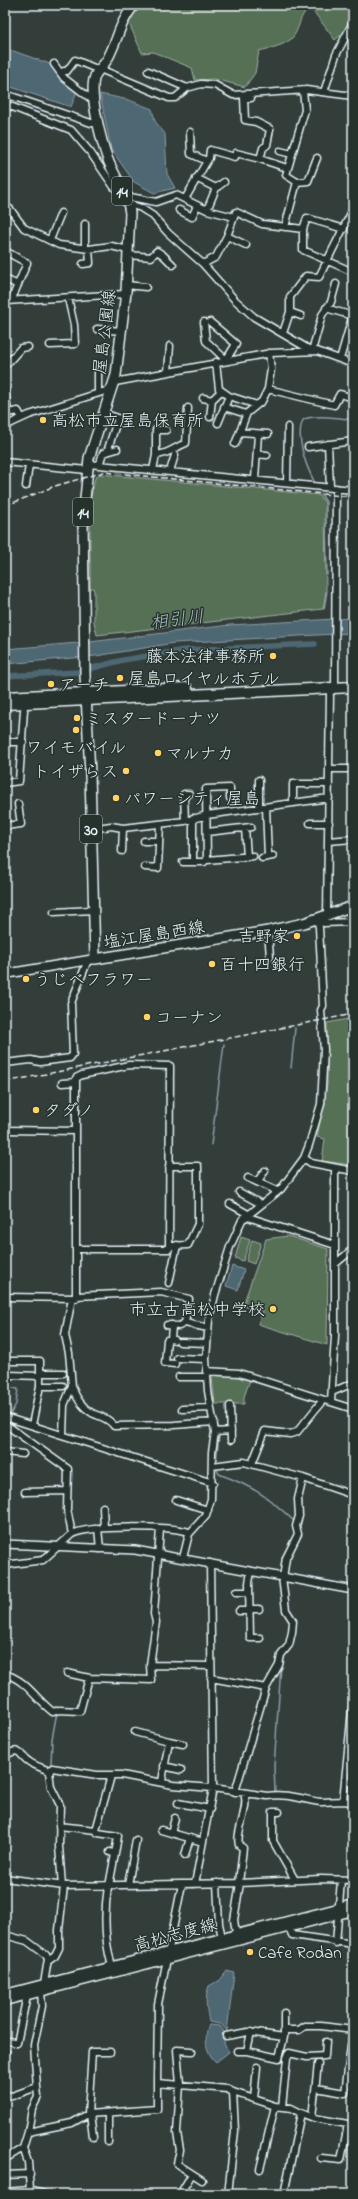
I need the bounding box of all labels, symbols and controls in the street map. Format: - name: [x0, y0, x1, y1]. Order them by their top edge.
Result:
- road number: 14: [112, 177, 132, 205]
- street label: 屋島公園線: [88, 288, 123, 376]
- place label: 高松市立屋島保育所: [51, 409, 204, 434]
- marker: 高松市立屋島保育所: [38, 415, 48, 425]
- road number: 14: [73, 498, 93, 526]
- water label: 相引川: [149, 605, 206, 637]
- place label: 藤本法律事務所: [146, 645, 265, 670]
- marker: 藤本法律事務所: [268, 651, 278, 661]
- place label: 屋島ロイヤルホテル: [128, 667, 280, 692]
- place label: アーチ: [59, 673, 109, 698]
- marker: 屋島ロイヤルホテル: [115, 673, 125, 683]
- marker: アーチ: [46, 679, 56, 689]
- place label: ミスタードーナツ: [85, 707, 221, 732]
- marker: ミスタードーナツ: [72, 713, 82, 723]
- marker: ワイモバイル: [71, 725, 81, 735]
- place label: ワイモバイル: [26, 736, 126, 761]
- place label: マルナカ: [166, 742, 234, 767]
- marker: マルナカ: [153, 748, 163, 758]
- place label: トイザらス: [33, 760, 118, 785]
- marker: トイザらス: [121, 766, 131, 776]
- place label: パワーシティ屋島: [124, 787, 260, 812]
- marker: パワーシティ屋島: [111, 793, 121, 803]
- road number: 30: [80, 815, 102, 843]
- street label: 塩江屋島西線: [102, 915, 207, 956]
- place label: 吉野家: [238, 925, 289, 950]
- marker: 吉野家: [292, 931, 302, 941]
- place label: 百十四銀行: [220, 953, 305, 978]
- marker: 百十四銀行: [207, 959, 217, 969]
- place label: うじべフラワー: [34, 968, 153, 993]
- marker: うじべフラワー: [21, 974, 31, 984]
- place label: コーナン: [155, 1006, 223, 1031]
- marker: コーナン: [142, 1012, 152, 1022]
- place label: タダノ: [44, 1099, 94, 1124]
- marker: タダノ: [31, 1105, 41, 1115]
- place label: 市立古高松中学校: [129, 1298, 265, 1323]
- marker: 市立古高松中学校: [268, 1304, 278, 1314]
- street label: 高松志度線: [131, 1912, 220, 1959]
- place label: Cafe Rodan: [258, 1941, 342, 1966]
- marker: Cafe Rodan: [245, 1947, 255, 1957]

